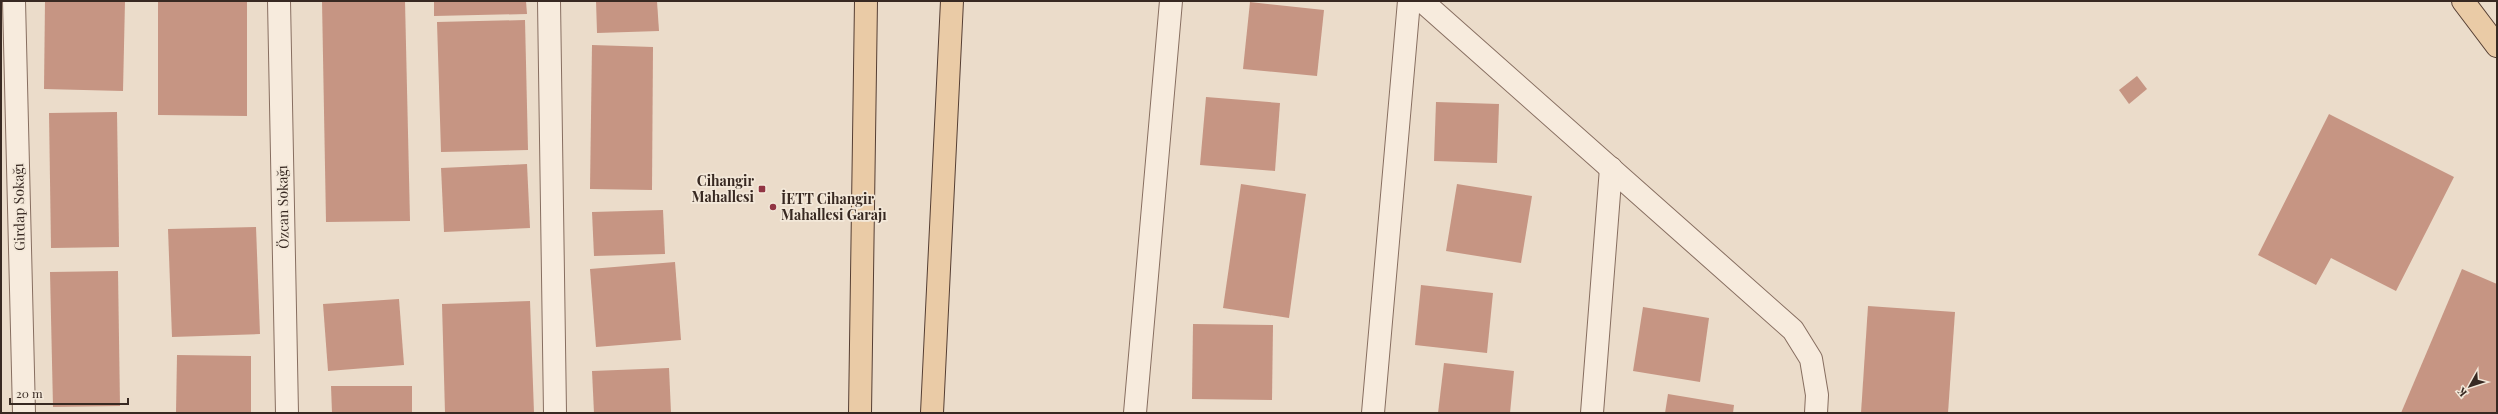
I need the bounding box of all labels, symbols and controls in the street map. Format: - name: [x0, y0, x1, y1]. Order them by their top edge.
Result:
- street label: Girdap Sokağı: [8, 163, 29, 251]
- street label: Özcan Sokağı: [272, 165, 293, 249]
- place label: Cihangir Mahallesi: [692, 171, 755, 206]
- marker: Cihangir Mahallesi: [757, 184, 767, 194]
- place label: İETT Cihangir Mahallesi Garajı: [781, 189, 887, 224]
- marker: İETT Cihangir Mahallesi Garajı: [768, 202, 778, 212]
- north arrow: [2450, 366, 2490, 406]
- scale bar: [10, 380, 128, 406]
- text: 20 m: [16, 385, 43, 401]
- text: K: [2453, 385, 2470, 400]

